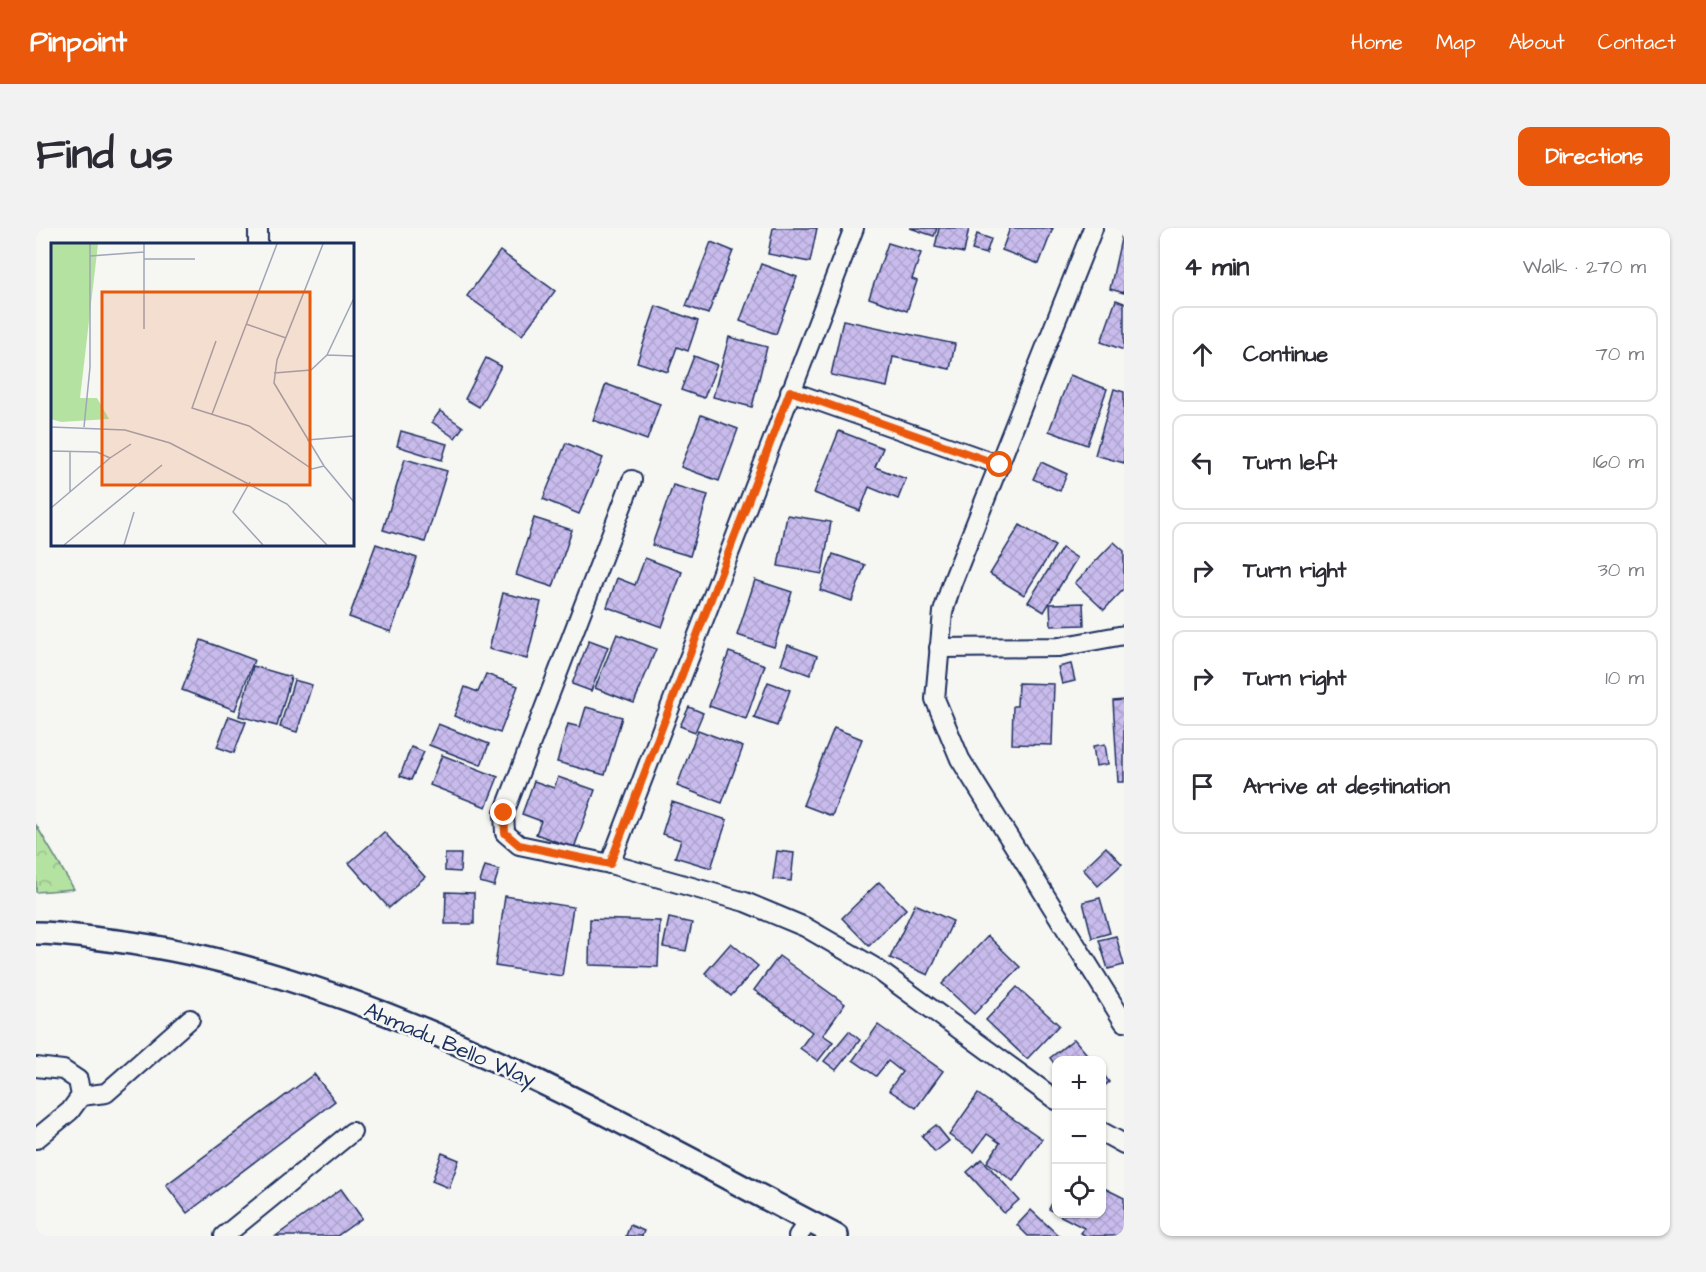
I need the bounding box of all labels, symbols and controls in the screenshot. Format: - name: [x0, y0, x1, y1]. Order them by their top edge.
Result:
- text: Pinpoint: [30, 23, 127, 62]
- text: Home: [1351, 28, 1403, 57]
- text: Map: [1436, 28, 1476, 57]
- text: About: [1509, 28, 1565, 57]
- text: Contact: [1598, 28, 1676, 57]
- text: Find us: [36, 127, 173, 185]
- button: Directions: [1518, 127, 1670, 186]
- inset map: [51, 243, 354, 546]
- text: 4 min: [1184, 249, 1249, 285]
- text: Walk · 270 m: [1523, 253, 1646, 281]
- icon: ahead: [1186, 338, 1219, 371]
- text: Continue: [1243, 339, 1328, 370]
- text: 70 m: [1596, 340, 1644, 368]
- icon: left: [1186, 446, 1219, 479]
- text: Turn left: [1243, 447, 1337, 478]
- text: 160 m: [1593, 448, 1644, 476]
- route start: [986, 451, 1012, 477]
- icon: right: [1186, 554, 1219, 587]
- text: Turn right: [1243, 555, 1346, 586]
- text: 30 m: [1598, 556, 1644, 584]
- icon: right: [1186, 662, 1219, 695]
- text: Turn right: [1243, 663, 1346, 694]
- text: 10 m: [1605, 664, 1644, 692]
- icon: arrive: [1186, 770, 1219, 803]
- text: Arrive at destination: [1243, 771, 1450, 802]
- route end: [490, 799, 516, 825]
- street label: Ahmadu Bello Way: [359, 995, 541, 1096]
- map controls: [1052, 1056, 1106, 1218]
- button: +: [1052, 1056, 1106, 1110]
- button: −: [1052, 1110, 1106, 1164]
- button: locate: [1052, 1164, 1106, 1218]

